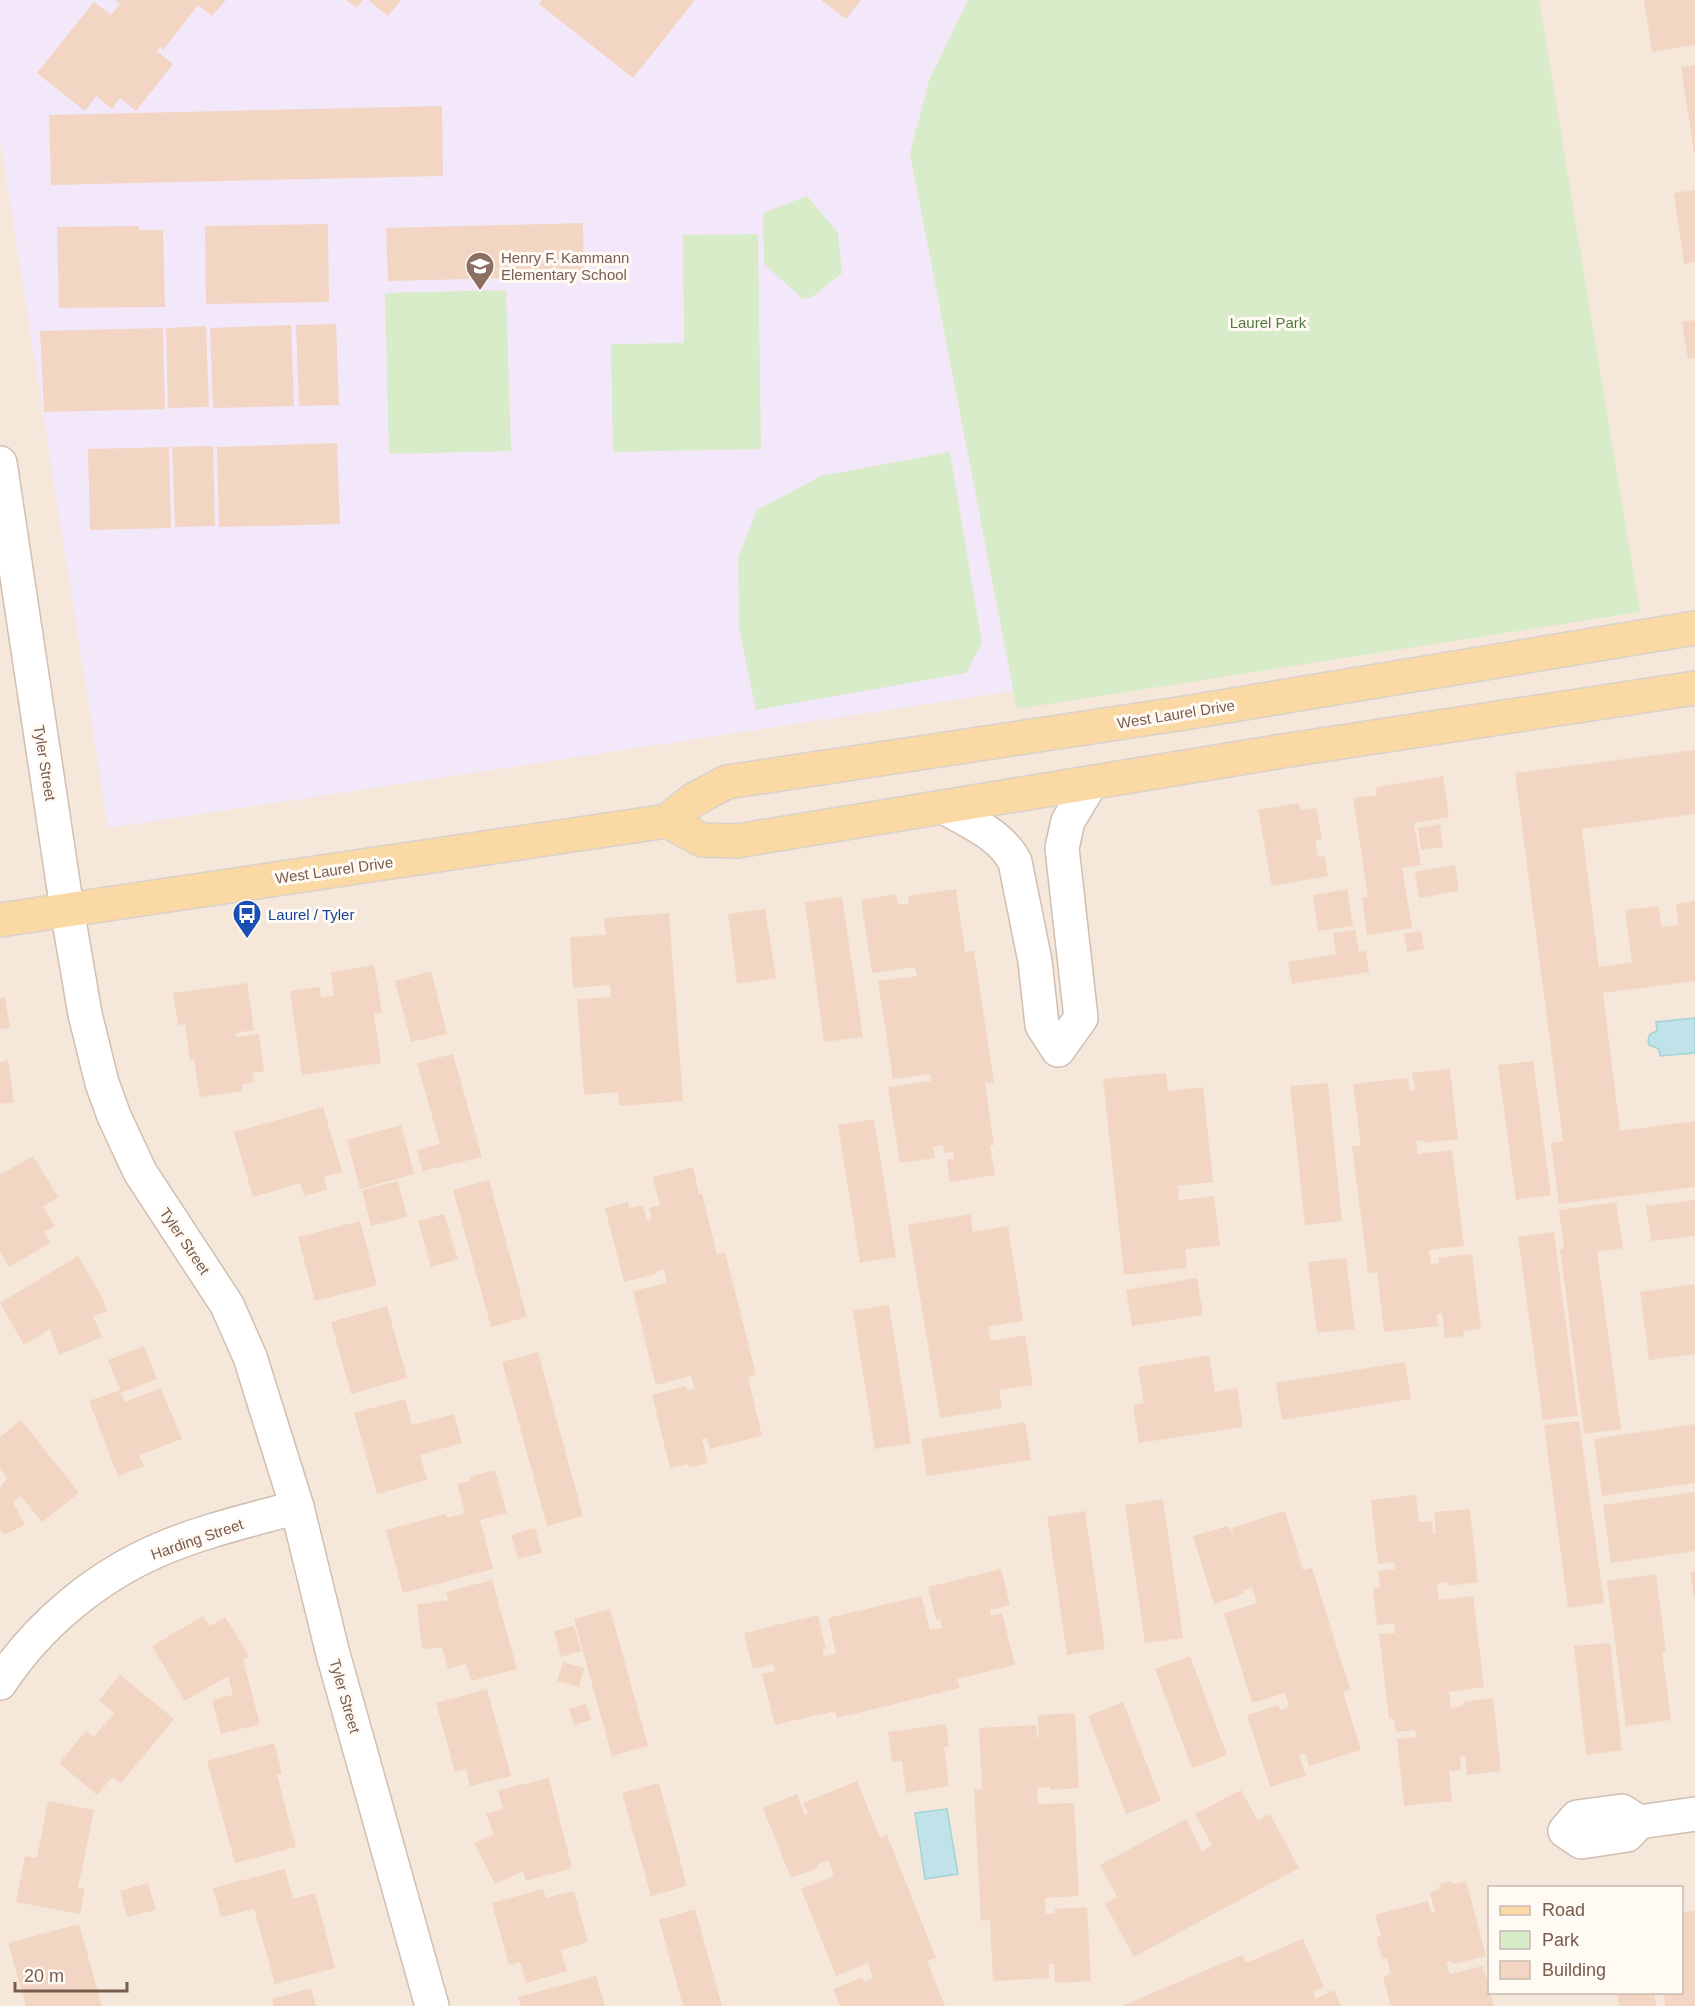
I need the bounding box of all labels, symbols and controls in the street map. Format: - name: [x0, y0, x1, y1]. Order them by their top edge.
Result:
- place label: Henry F. Kammann Elementary School: [501, 249, 629, 283]
- school or university icon: Henry F. Kammann Elementary School: [464, 250, 496, 292]
- park label: Laurel Park: [1230, 314, 1307, 331]
- street label: West Laurel Drive: [1116, 696, 1236, 732]
- street label: Tyler Street: [31, 724, 60, 803]
- street label: West Laurel Drive: [274, 853, 394, 887]
- bus stop icon: Laurel / Tyler: [231, 898, 263, 940]
- place label: Laurel / Tyler: [268, 906, 354, 923]
- street label: Tyler Street: [157, 1204, 214, 1278]
- street label: Harding Street: [149, 1515, 246, 1563]
- street label: Tyler Street: [326, 1657, 364, 1736]
- legend: [1488, 1886, 1683, 1994]
- text: Road: [1542, 1900, 1585, 1920]
- text: Park: [1542, 1930, 1580, 1950]
- scale bar: [15, 1955, 128, 1993]
- text: Building: [1542, 1960, 1606, 1980]
- text: 20 m: [24, 1966, 64, 1986]

